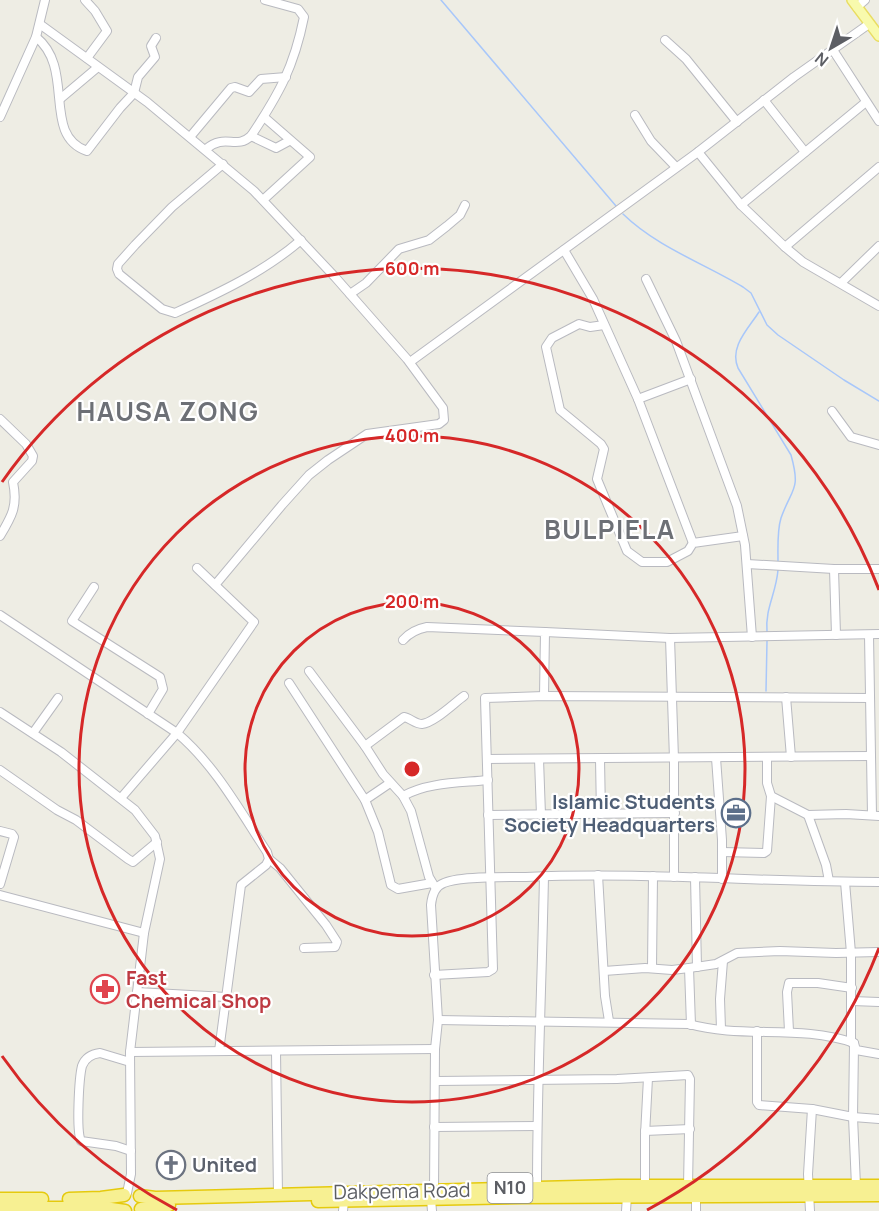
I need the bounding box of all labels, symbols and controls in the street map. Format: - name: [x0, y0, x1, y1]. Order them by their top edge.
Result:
- north arrow: [801, 18, 861, 78]
- text: N: [810, 47, 833, 72]
- text: 600 m: [385, 256, 439, 280]
- district label: HAUSA ZONG: [77, 393, 259, 429]
- text: 400 m: [385, 423, 439, 447]
- district label: BULPIELA: [544, 511, 676, 547]
- text: 200 m: [385, 589, 439, 613]
- centre of rings: [402, 759, 422, 779]
- place label: Islamic Students Society Headquarters: [504, 788, 715, 838]
- office icon: Islamic Students Society Headquarters: [720, 797, 752, 829]
- place label: Fast Chemical Shop: [126, 964, 271, 1014]
- pharmacy icon: Fast Chemical Shop: [89, 973, 121, 1005]
- church icon: United: [155, 1149, 187, 1181]
- place label: United: [192, 1151, 257, 1178]
- road number: N10: [488, 1173, 532, 1203]
- street label: Dakpema Road: [333, 1176, 471, 1205]

